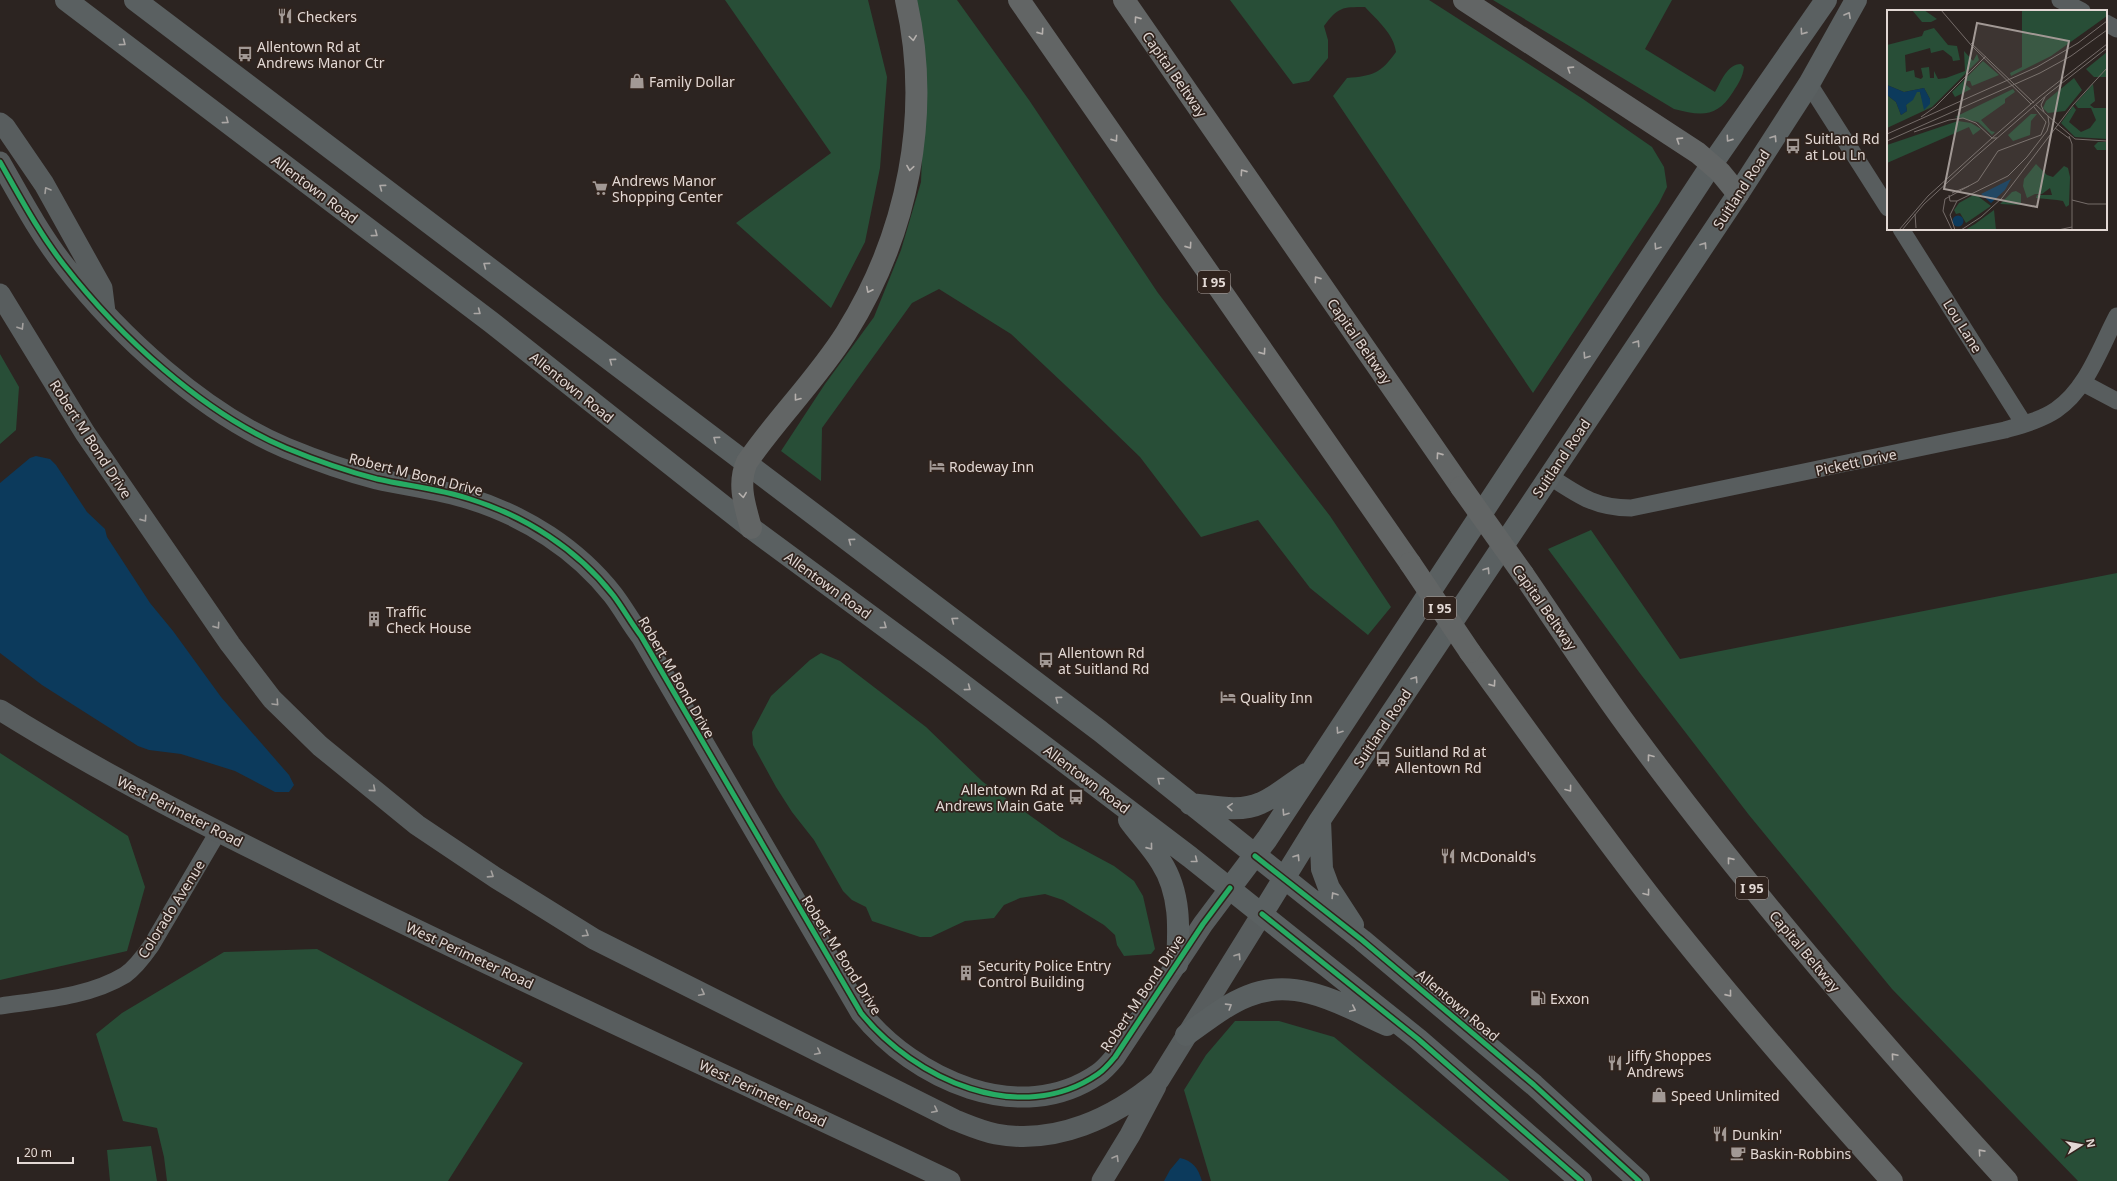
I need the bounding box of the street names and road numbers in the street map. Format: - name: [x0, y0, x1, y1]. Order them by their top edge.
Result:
- street label: Capital Beltway: [1138, 27, 1212, 121]
- street label: Suitland Road: [1708, 146, 1774, 232]
- street label: Allentown Road: [268, 150, 362, 228]
- road number: I 95: [1198, 271, 1230, 293]
- street label: Capital Beltway: [1323, 294, 1397, 388]
- street label: Lou Lane: [1939, 296, 1987, 356]
- street label: Allentown Road: [526, 347, 618, 427]
- street label: Robert M Bond Drive: [46, 376, 136, 502]
- street label: Suitland Road: [1528, 415, 1594, 501]
- street label: Pickett Drive: [1814, 444, 1898, 480]
- street label: Robert M Bond Drive: [347, 448, 485, 500]
- street label: Allentown Road: [781, 547, 875, 623]
- street label: Capital Beltway: [1508, 560, 1582, 654]
- road number: I 95: [1424, 597, 1456, 619]
- street label: Robert M Bond Drive: [634, 613, 720, 741]
- street label: Suitland Road: [1349, 685, 1415, 771]
- street label: Allentown Road: [1040, 740, 1134, 818]
- street label: West Perimeter Road: [114, 771, 246, 851]
- street label: Colorado Avenue: [133, 856, 209, 962]
- road number: I 95: [1736, 877, 1768, 899]
- street label: Robert M Bond Drive: [797, 892, 887, 1018]
- street label: Capital Beltway: [1765, 906, 1845, 996]
- street label: West Perimeter Road: [403, 917, 537, 993]
- street label: Robert M Bond Drive: [1096, 931, 1188, 1055]
- street label: Allentown Road: [1412, 965, 1504, 1045]
- street label: West Perimeter Road: [696, 1055, 830, 1131]

